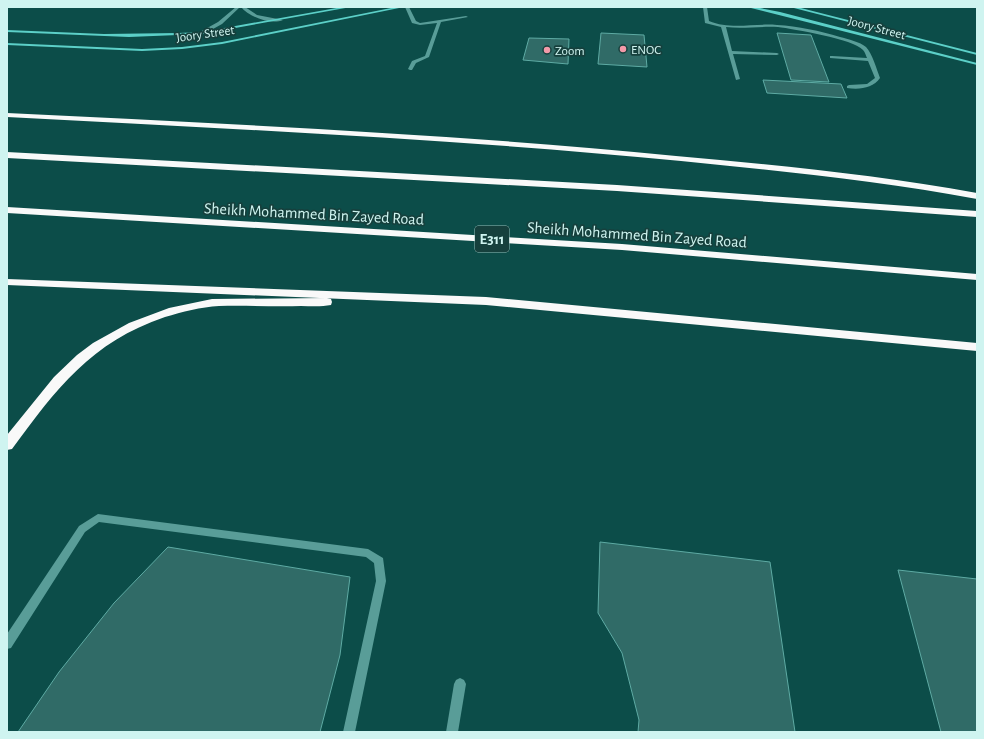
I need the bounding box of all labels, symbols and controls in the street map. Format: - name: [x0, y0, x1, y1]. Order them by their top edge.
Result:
- street label: Joory Street: [846, 15, 907, 42]
- street label: Joory Street: [175, 24, 235, 45]
- marker: ENOC: [618, 44, 628, 54]
- place label: ENOC: [631, 44, 661, 57]
- marker: Zoom: [542, 45, 552, 55]
- place label: Zoom: [555, 45, 585, 58]
- street label: Sheikh Mohammed Bin Zayed Road: [203, 200, 424, 229]
- street label: Sheikh Mohammed Bin Zayed Road: [526, 219, 747, 252]
- road number: E311: [475, 226, 509, 252]

